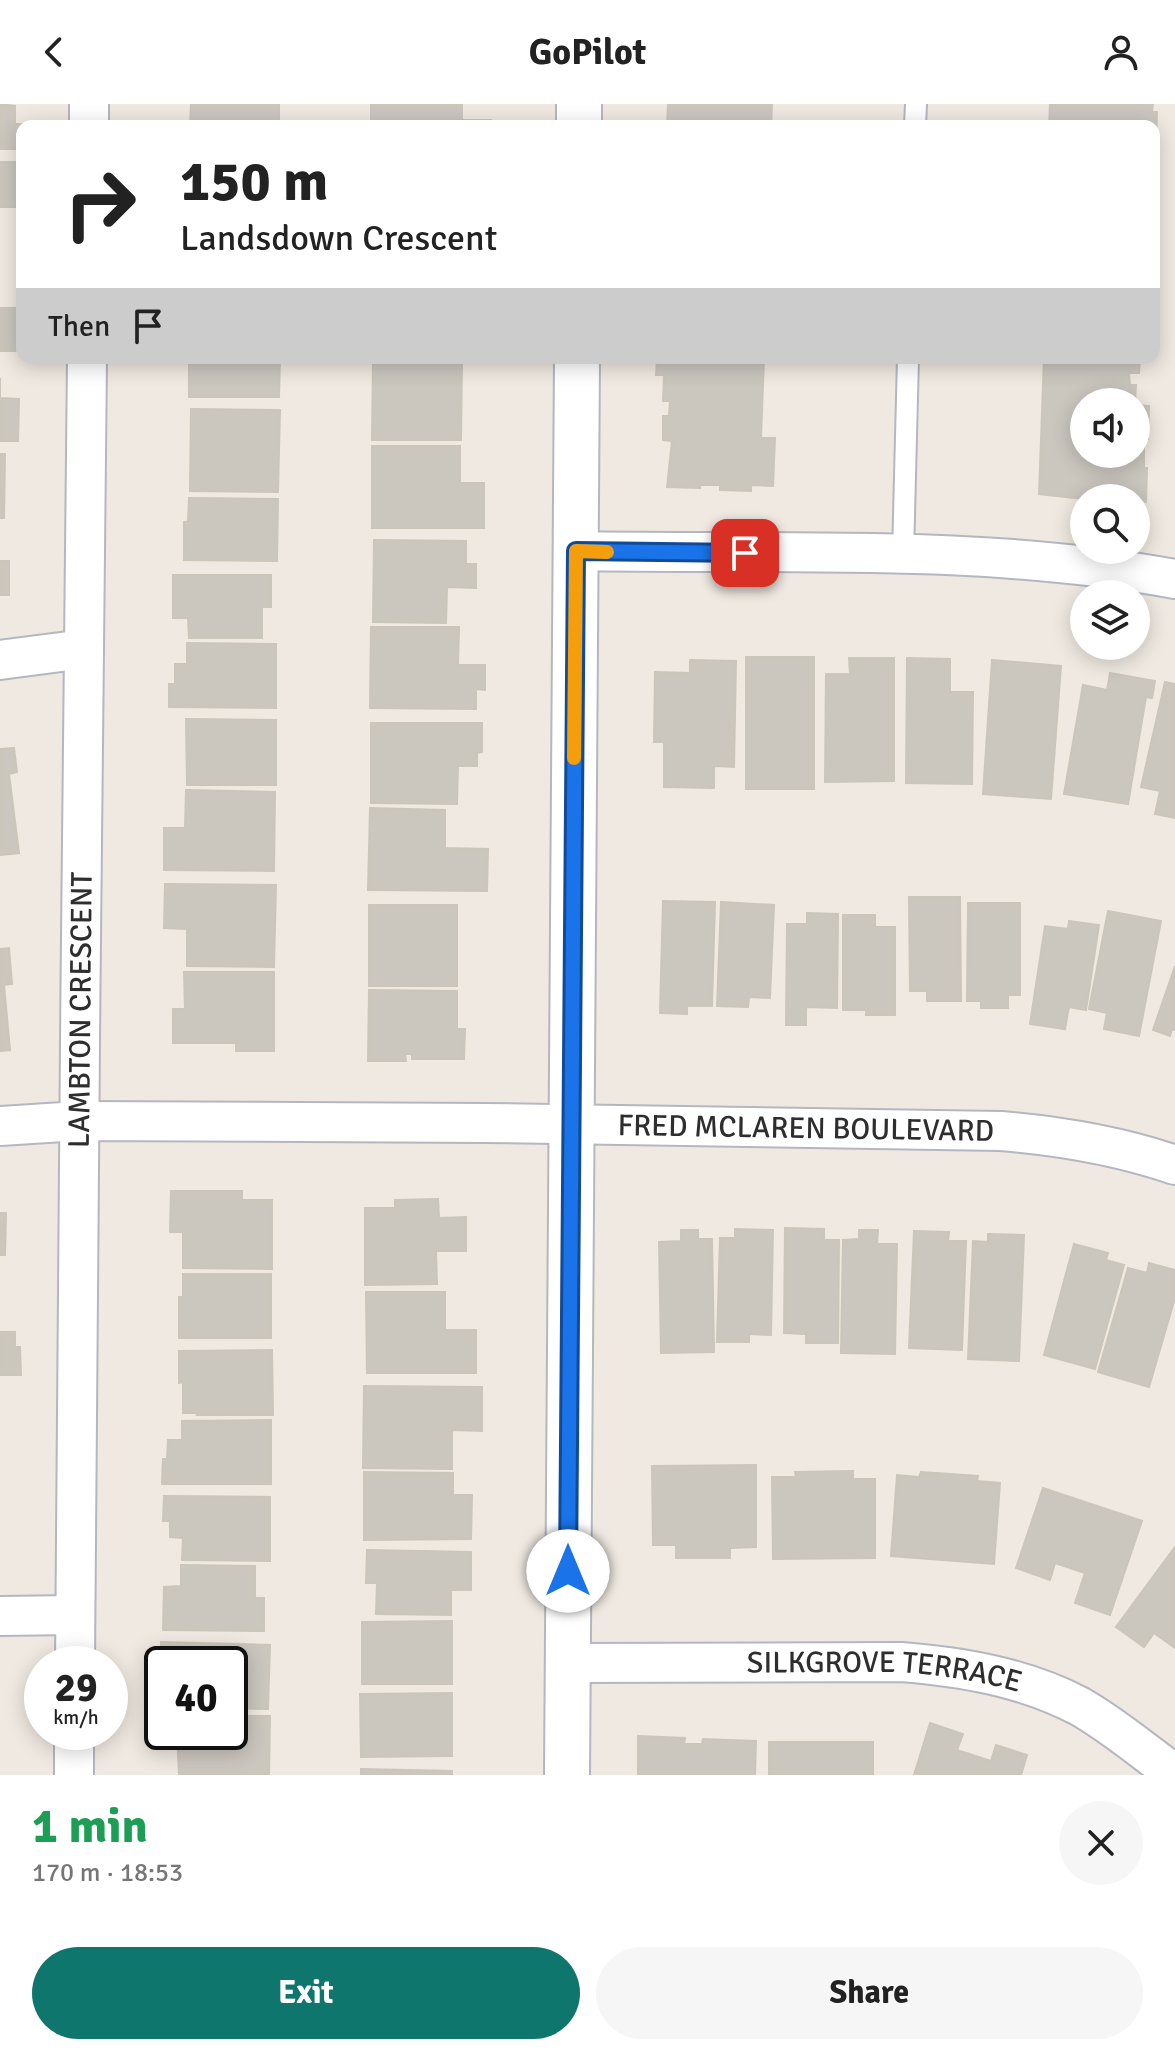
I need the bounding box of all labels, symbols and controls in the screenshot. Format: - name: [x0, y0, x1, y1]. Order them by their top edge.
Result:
- icon: back: [32, 30, 76, 74]
- text: GoPilot: [529, 30, 646, 75]
- icon: person: [1099, 30, 1143, 74]
- text: 150 m: [180, 147, 328, 216]
- icon: right: [48, 152, 152, 256]
- text: Landsdown Crescent: [180, 216, 497, 261]
- icon: arrive: [126, 304, 170, 348]
- text: Then: [48, 308, 110, 345]
- map controls: [1070, 388, 1150, 660]
- button: sound: [1070, 388, 1150, 468]
- button: search: [1070, 484, 1150, 564]
- pin: [711, 519, 779, 587]
- icon: arrive: [723, 531, 767, 575]
- button: layers: [1070, 580, 1150, 660]
- street label: LAMBTON CRESCENT: [60, 871, 100, 1148]
- street label: FRED MCLAREN BOULEVARD: [617, 1107, 994, 1149]
- position arrow: [526, 1529, 610, 1613]
- street label: SILKGROVE TERRACE: [747, 1643, 1026, 1700]
- speed limit sign: 40: [144, 1646, 248, 1750]
- text: 29: [54, 1663, 98, 1713]
- text: km/h: [53, 1705, 99, 1730]
- text: 1 min: [32, 1797, 148, 1856]
- button: close: [1059, 1801, 1143, 1885]
- text: 170 m · 18:53: [32, 1857, 183, 1889]
- button: Exit: [32, 1947, 580, 2039]
- button: Share: [596, 1947, 1143, 2039]

